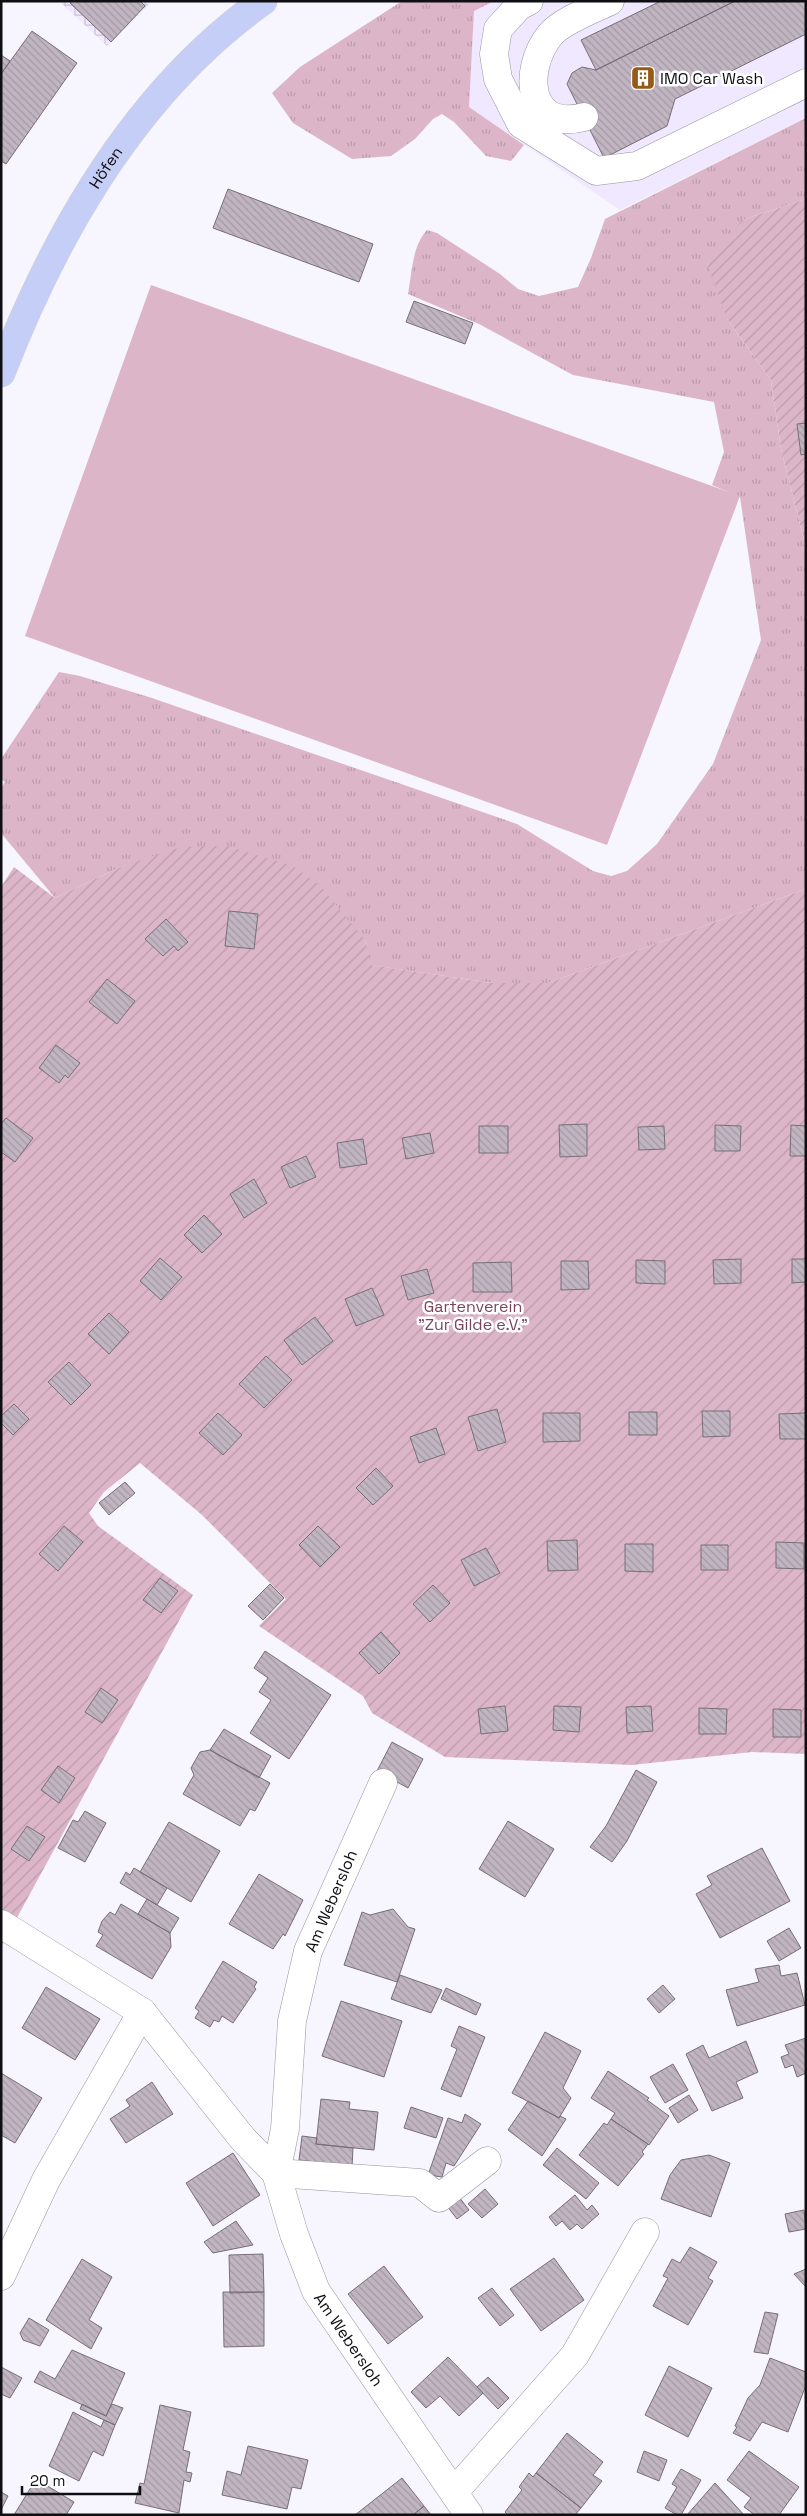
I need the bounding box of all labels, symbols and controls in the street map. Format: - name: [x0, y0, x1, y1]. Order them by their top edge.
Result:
- building icon: IMO Car Wash: [630, 65, 656, 91]
- place label: IMO Car Wash: [660, 68, 763, 89]
- street label: Höfen: [84, 142, 127, 192]
- park label: Gartenverein "Zur Gilde e.V.": [418, 1296, 528, 1335]
- street label: Am Webersloh: [300, 1847, 362, 1955]
- street label: Am Webersloh: [310, 2288, 388, 2390]
- scale bar: [22, 2464, 140, 2496]
- text: 20 m: [30, 2471, 65, 2490]

